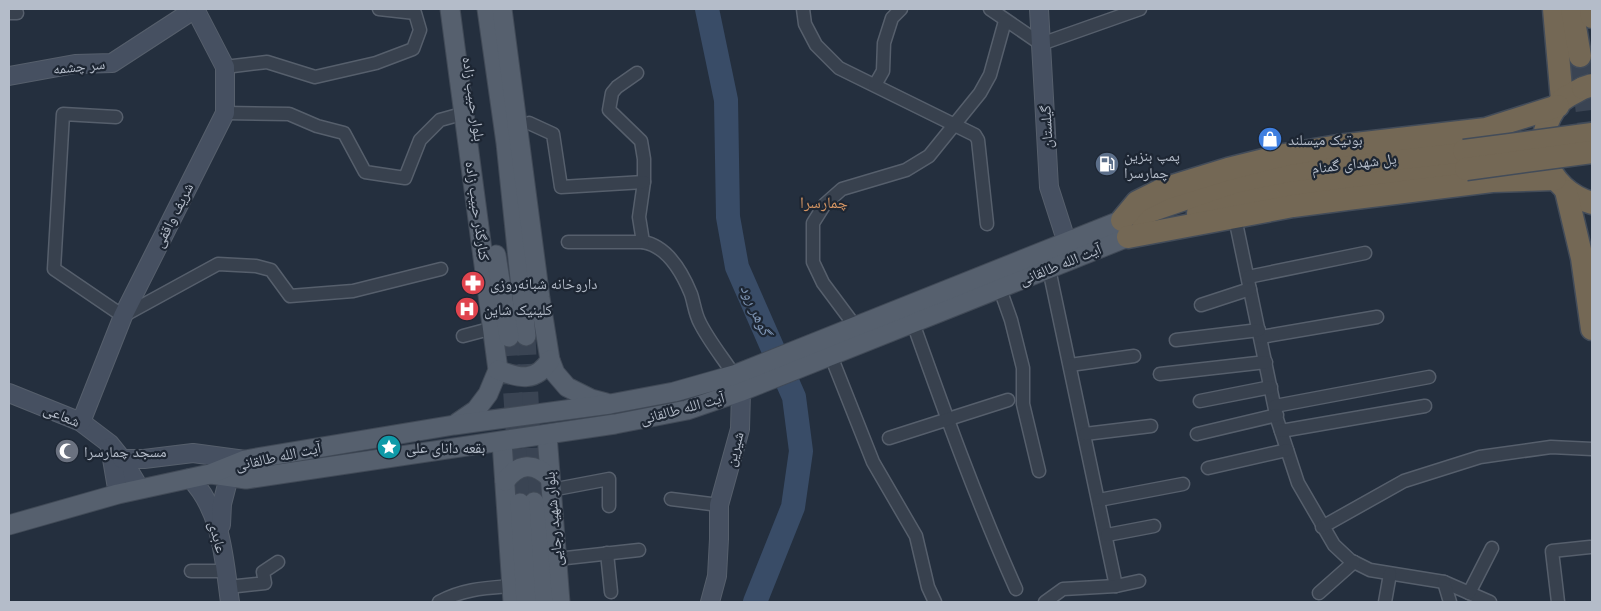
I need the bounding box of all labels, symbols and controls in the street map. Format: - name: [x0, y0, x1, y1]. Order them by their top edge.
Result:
- street label: سر چشمه: [52, 54, 106, 78]
- street label: بلوار حبیب زاده: [459, 55, 489, 143]
- street label: گیلستان: [1035, 105, 1058, 149]
- shop icon: بوتیک میسلند: [1257, 126, 1283, 152]
- place label: بوتیک میسلند: [1288, 130, 1363, 149]
- place label: پمپ بنزین چمارسرا: [1124, 146, 1180, 182]
- street label: پل شهدای گمنام: [1310, 148, 1398, 179]
- fuel station icon: پمپ بنزین چمارسرا: [1094, 151, 1120, 177]
- street label: کنارگذر حبیب زاده: [462, 160, 494, 262]
- street label: شریف واقفی: [149, 179, 198, 251]
- district label: چمارسرا: [800, 193, 848, 212]
- street label: آیت الله طالقانی: [1016, 238, 1105, 290]
- pharmacy icon: داروخانه شبانه‌روزی: [460, 270, 486, 296]
- place label: داروخانه شبانه‌روزی: [490, 274, 598, 294]
- water label: گوهر رود: [737, 282, 777, 342]
- hospital icon: کلینیک شاین: [454, 296, 480, 322]
- place label: کلینیک شاین: [484, 300, 552, 320]
- street label: آیت الله طالقانی: [638, 387, 728, 429]
- street label: شعاعی: [41, 399, 83, 432]
- street label: شیرین: [720, 429, 749, 469]
- place icon: بقعه دانای علی: [376, 434, 402, 460]
- street label: آیت الله طالقانی: [233, 437, 324, 475]
- mosque icon: مسجد چمارسرا: [54, 438, 80, 464]
- place label: بقعه دانای علی: [406, 438, 485, 458]
- place label: مسجد چمارسرا: [84, 442, 167, 461]
- street label: بلوار شهید رجایی: [539, 471, 568, 567]
- street label: عابدی: [204, 519, 231, 555]

